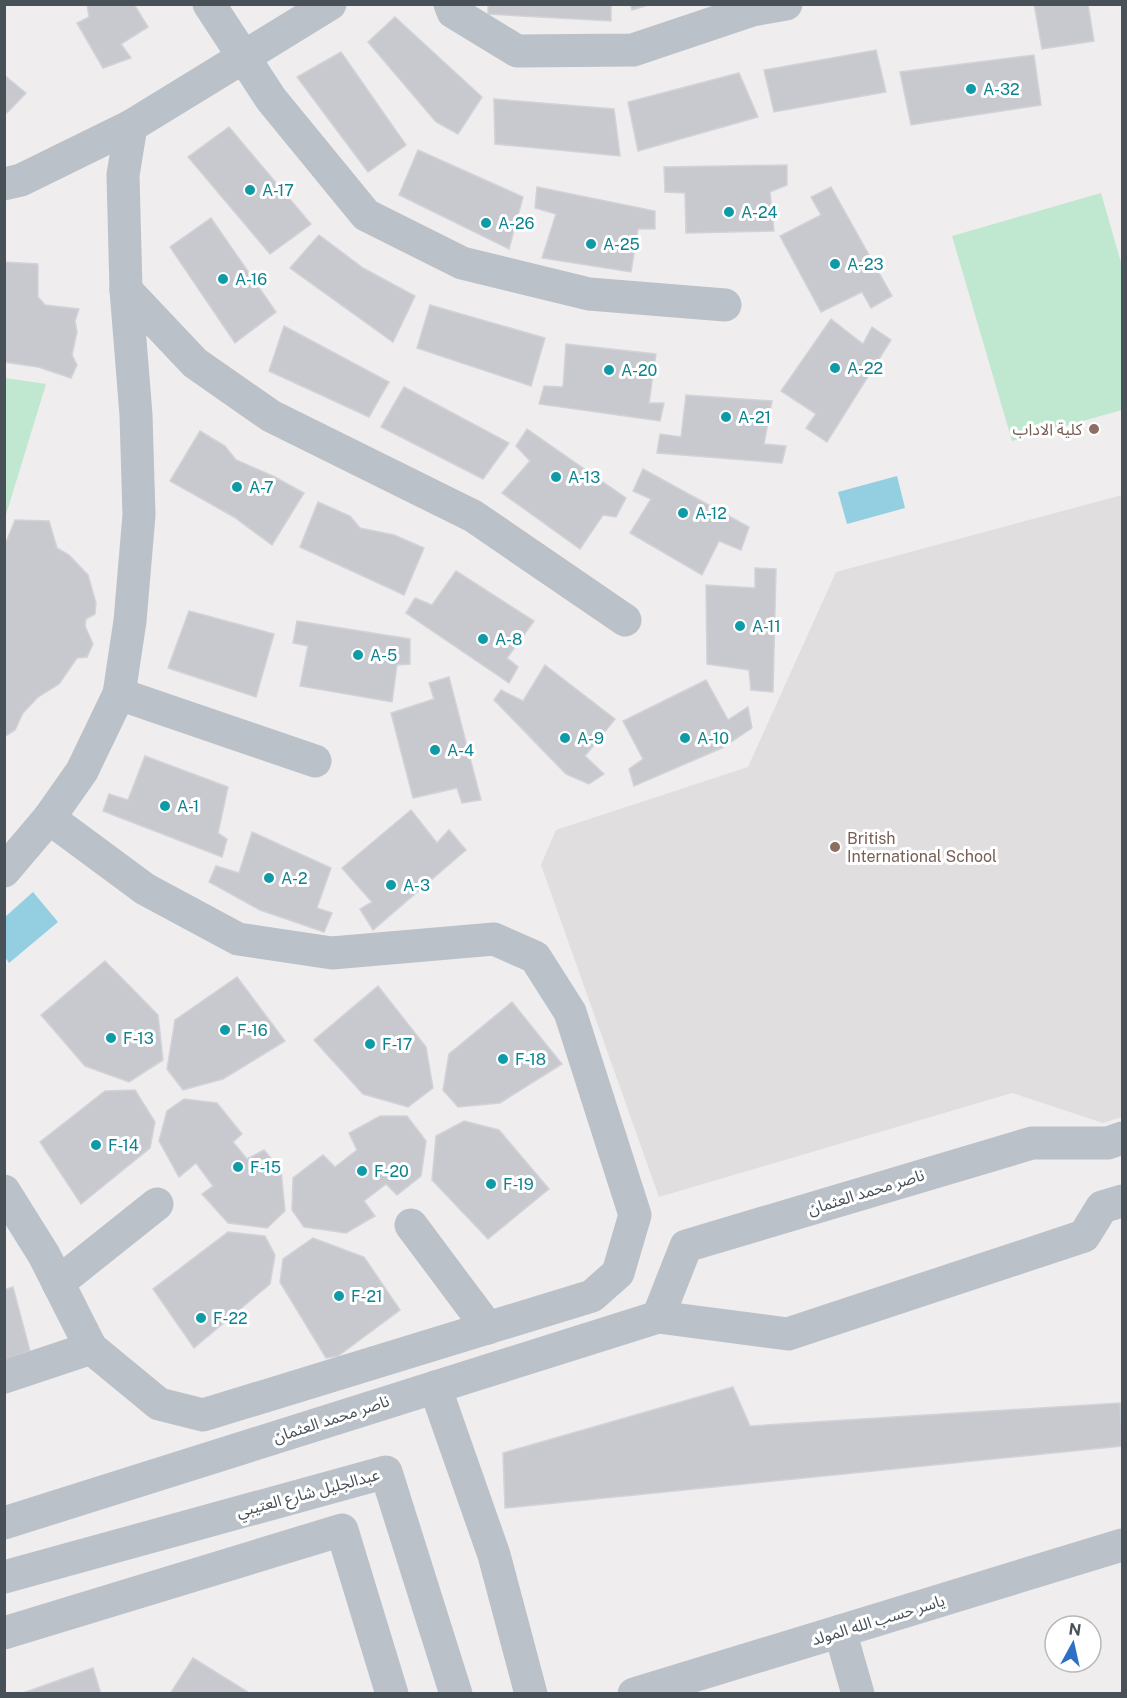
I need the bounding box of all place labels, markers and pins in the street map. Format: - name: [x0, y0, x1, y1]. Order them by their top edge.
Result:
- place label: A-32: [983, 80, 1020, 99]
- marker: A-32: [964, 82, 978, 96]
- place label: A-17: [262, 181, 294, 200]
- marker: A-17: [243, 183, 257, 197]
- place label: A-24: [741, 203, 778, 222]
- marker: A-24: [722, 205, 736, 219]
- place label: A-26: [498, 214, 534, 233]
- marker: A-26: [479, 216, 493, 230]
- place label: A-25: [603, 235, 640, 254]
- marker: A-25: [584, 237, 598, 251]
- place label: A-23: [847, 255, 884, 274]
- marker: A-23: [828, 257, 842, 271]
- place label: A-16: [235, 270, 267, 289]
- marker: A-16: [216, 272, 230, 286]
- place label: A-22: [847, 359, 883, 378]
- place label: A-20: [621, 361, 657, 380]
- marker: A-22: [828, 361, 842, 375]
- marker: A-20: [602, 363, 616, 377]
- place label: A-21: [738, 408, 771, 427]
- marker: A-21: [719, 410, 733, 424]
- place label: كلية الاداب: [1013, 420, 1082, 439]
- marker: كلية الاداب: [1087, 422, 1101, 436]
- place label: A-13: [568, 468, 600, 487]
- marker: A-13: [549, 470, 563, 484]
- place label: A-7: [249, 478, 274, 497]
- marker: A-7: [230, 480, 244, 494]
- place label: A-12: [695, 504, 727, 523]
- marker: A-12: [676, 506, 690, 520]
- place label: A-11: [752, 617, 781, 636]
- marker: A-11: [733, 619, 747, 633]
- place label: A-8: [495, 630, 522, 649]
- marker: A-8: [476, 632, 490, 646]
- place label: A-5: [370, 646, 397, 665]
- marker: A-5: [351, 648, 365, 662]
- place label: A-9: [577, 729, 604, 748]
- place label: A-10: [697, 729, 729, 748]
- marker: A-9: [558, 731, 572, 745]
- marker: A-10: [678, 731, 692, 745]
- place label: A-4: [447, 741, 474, 760]
- marker: A-4: [428, 743, 442, 757]
- place label: A-1: [177, 797, 199, 816]
- marker: A-1: [158, 799, 172, 813]
- place label: British International School: [847, 829, 997, 866]
- marker: British International School: [828, 840, 842, 854]
- place label: A-2: [281, 869, 307, 888]
- marker: A-2: [262, 871, 276, 885]
- place label: A-3: [403, 876, 430, 895]
- marker: A-3: [384, 878, 398, 892]
- place label: F-16: [237, 1021, 268, 1040]
- marker: F-16: [218, 1023, 232, 1037]
- place label: F-13: [123, 1029, 154, 1048]
- marker: F-13: [104, 1031, 118, 1045]
- place label: F-17: [382, 1035, 412, 1054]
- marker: F-17: [363, 1037, 377, 1051]
- place label: F-18: [515, 1050, 546, 1069]
- marker: F-18: [496, 1052, 510, 1066]
- place label: F-14: [108, 1136, 139, 1155]
- marker: F-14: [89, 1138, 103, 1152]
- place label: F-15: [250, 1158, 281, 1177]
- marker: F-15: [231, 1160, 245, 1174]
- place label: F-20: [374, 1162, 409, 1181]
- marker: F-20: [355, 1164, 369, 1178]
- place label: F-19: [503, 1175, 534, 1194]
- marker: F-19: [484, 1177, 498, 1191]
- place label: F-21: [351, 1287, 383, 1306]
- marker: F-21: [332, 1289, 346, 1303]
- place label: F-22: [213, 1309, 248, 1328]
- marker: F-22: [194, 1311, 208, 1325]

